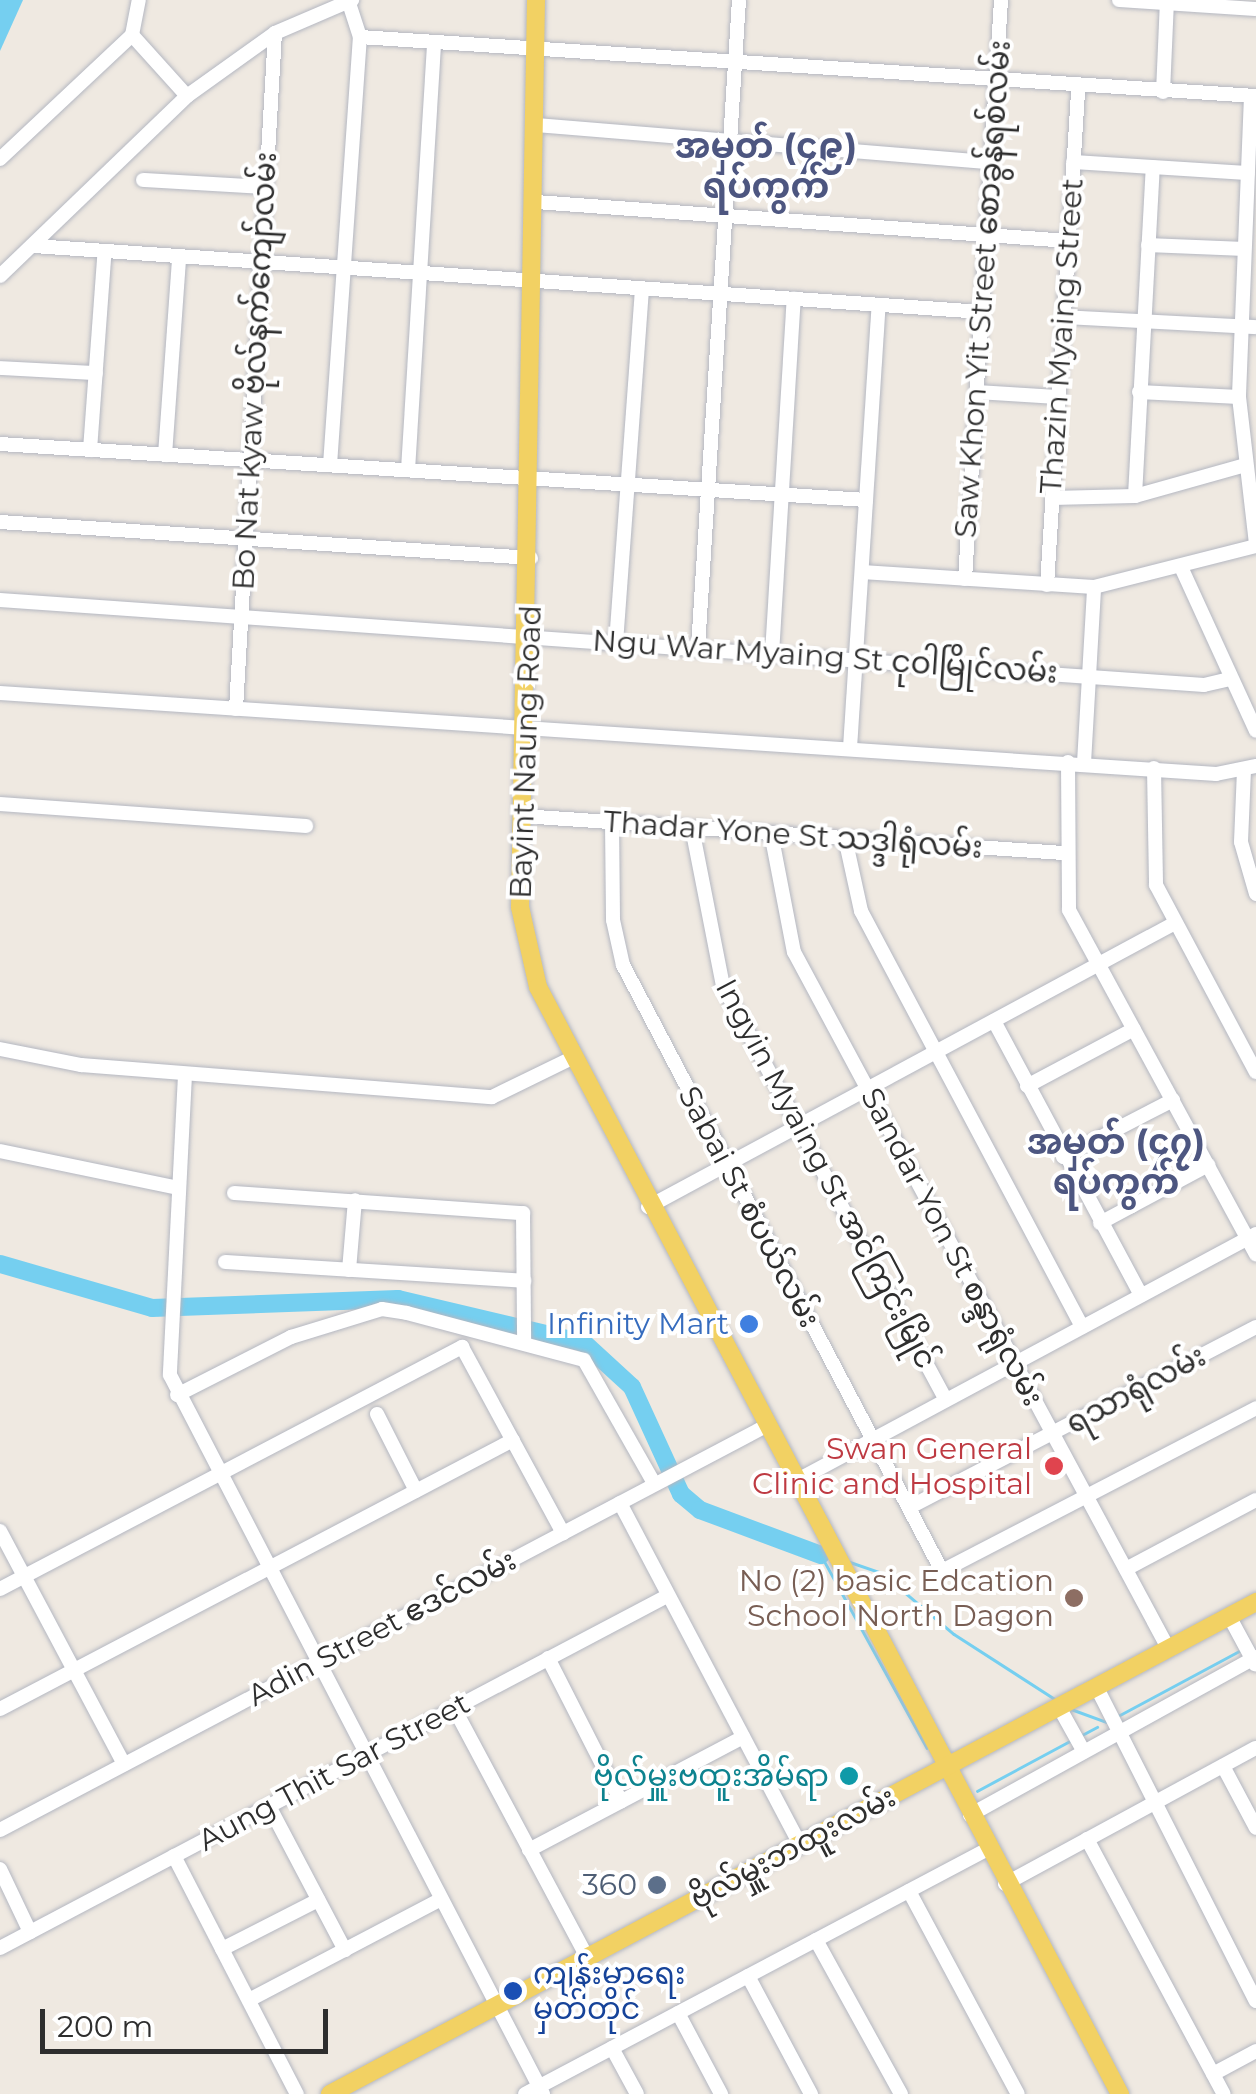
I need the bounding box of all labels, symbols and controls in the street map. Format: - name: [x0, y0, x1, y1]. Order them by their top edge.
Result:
- street label: Saw Khon Yit Street စောခွန်ရစ်လမ်း: [948, 39, 1018, 539]
- district label: အမှတ် (၄၉) ရပ်ကွက်: [675, 125, 857, 207]
- street label: Bo Nat kyaw ဗိုလ်နက်ကျော်လမ်း: [226, 151, 284, 591]
- street label: Thazin Myaing Street: [1033, 177, 1091, 495]
- street label: Bayint Naung Road: [503, 605, 549, 899]
- street label: Ngu War Myaing St ငုဝါမြိုင်လမ်း: [591, 623, 1059, 691]
- street label: Thadar Yone St သဒ္ဒါရုံလမ်း: [602, 804, 984, 866]
- street label: Ingyin Myaing St အင်ကြင်းမြိုင်: [708, 973, 944, 1375]
- street label: Sabai St စံပယ်လမ်း: [670, 1081, 828, 1333]
- street label: Sandar Yon St စန္ဒာရုံလမ်း: [853, 1082, 1051, 1412]
- district label: အမှတ် (၄၇) ရပ်ကွက်: [1027, 1121, 1205, 1203]
- place label: Infinity Mart: [547, 1306, 729, 1342]
- marker: Infinity Mart: [738, 1313, 760, 1335]
- street label: ရသာရုံလမ်း: [1060, 1338, 1212, 1442]
- place label: Swan General Clinic and Hospital: [752, 1431, 1032, 1502]
- marker: Swan General Clinic and Hospital: [1041, 1453, 1067, 1479]
- street label: Adin Street ဧဒင်လမ်း: [242, 1542, 522, 1714]
- place label: No (2) basic Edcation School North Dagon: [739, 1563, 1054, 1634]
- marker: No (2) basic Edcation School North Dagon: [1063, 1587, 1085, 1609]
- street label: Aung Thit Sar Street: [192, 1685, 476, 1859]
- place label: ဗိုလ်မှူးဗထူးအိမ်ရာ: [593, 1758, 829, 1794]
- marker: ဗိုလ်မှူးဗထူးအိမ်ရာ: [838, 1765, 860, 1787]
- street label: ဗိုလ်မှူးဘထူးလမ်း: [684, 1779, 902, 1917]
- place label: 360: [582, 1867, 637, 1903]
- marker: 360: [646, 1874, 668, 1896]
- place label: ကျန်းမာရေး မှတ်တိုင်: [533, 1956, 685, 2026]
- marker: ကျန်းမာရေး မှတ်တိုင်: [502, 1980, 524, 2002]
- scale bar: [45, 1989, 332, 2051]
- text: 200 m: [57, 2008, 153, 2045]

